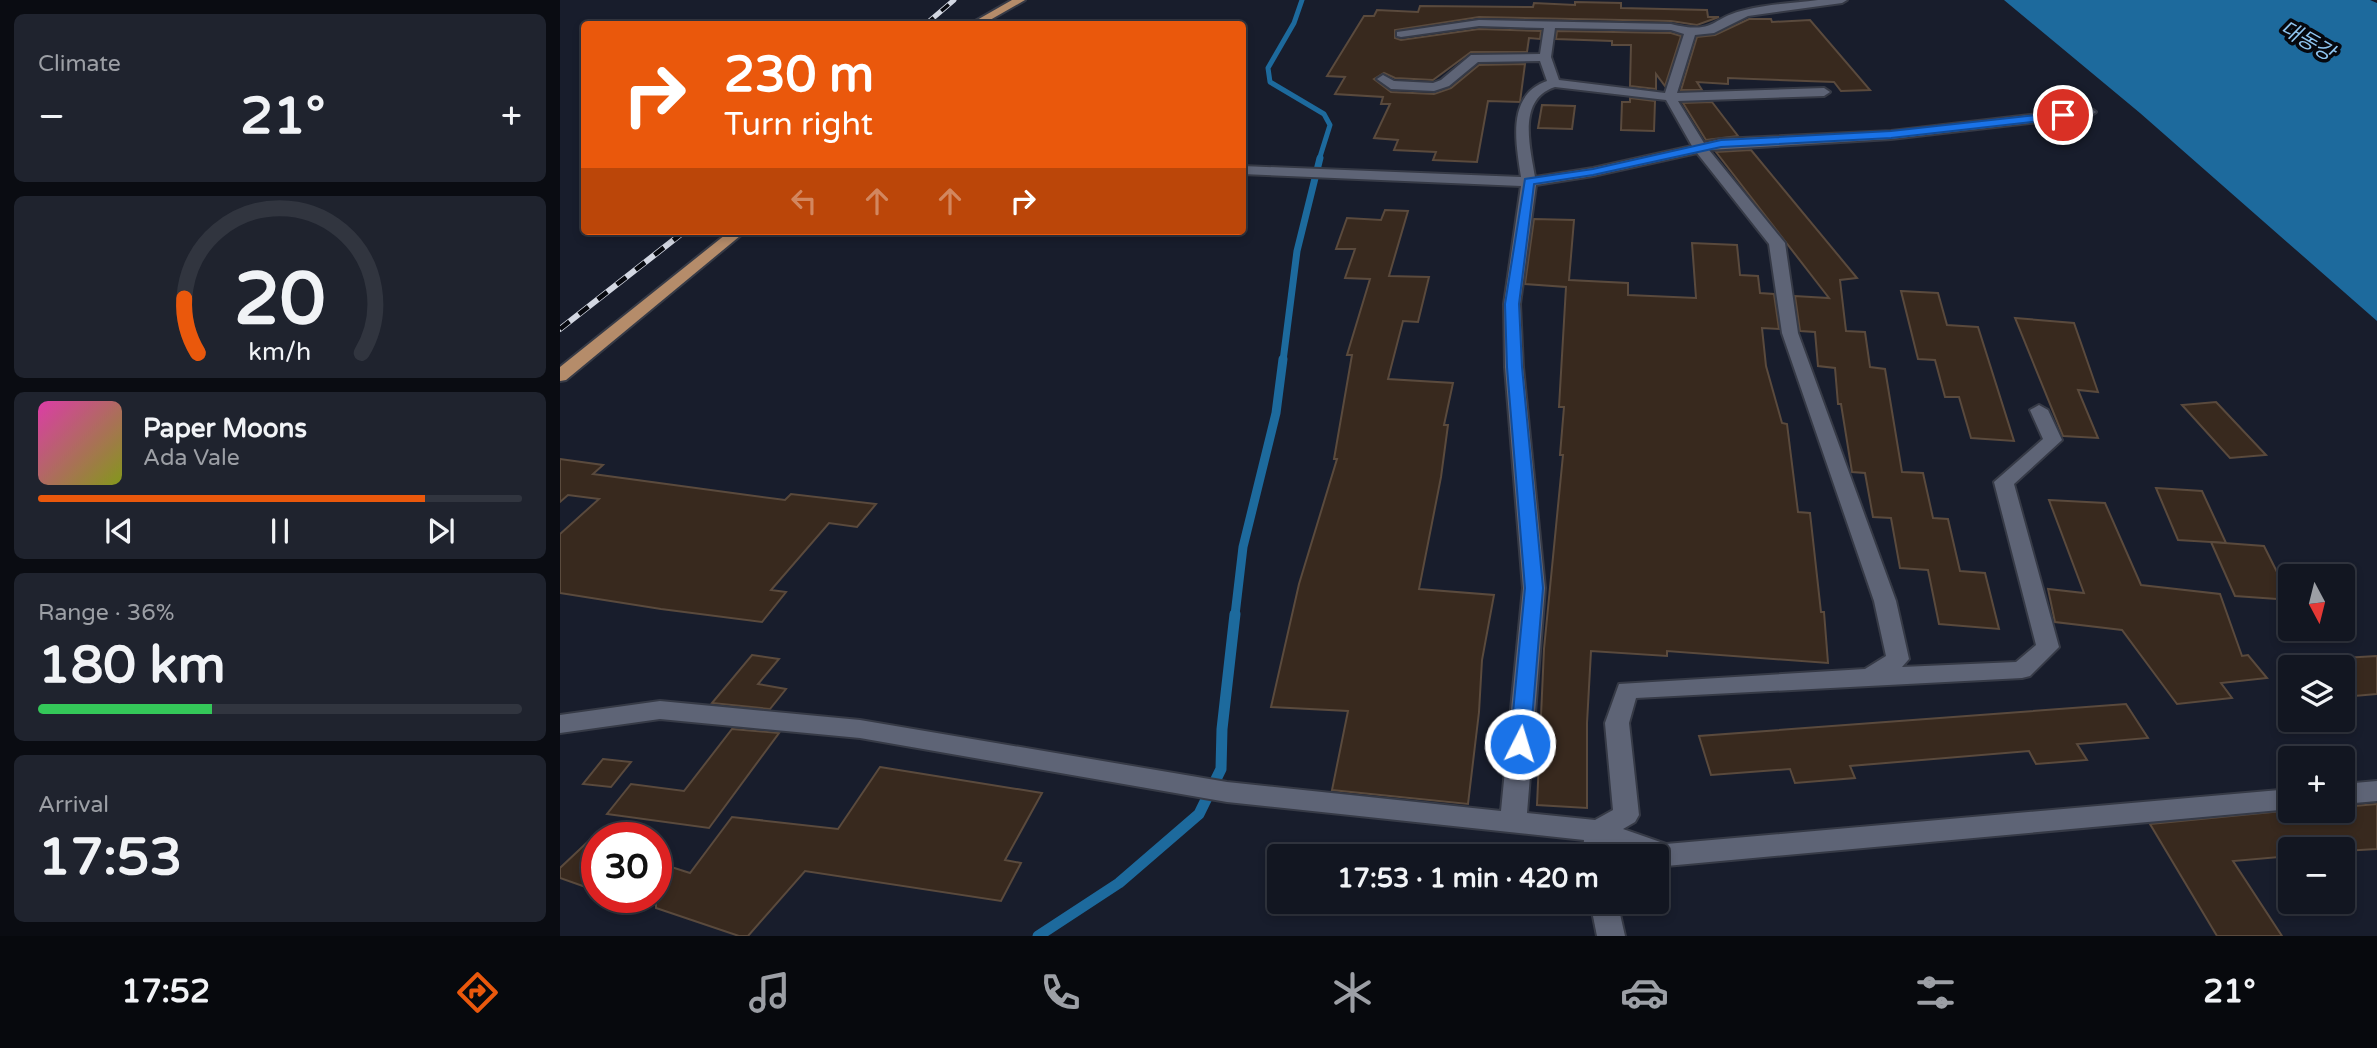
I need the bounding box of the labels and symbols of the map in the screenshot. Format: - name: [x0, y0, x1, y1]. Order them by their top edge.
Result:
- water label: 대동강: [2276, 16, 2341, 68]
- pin: [2033, 85, 2093, 145]
- north arrow: [2278, 564, 2356, 640]
- position arrow: [1483, 707, 1557, 781]
- speed limit sign: 30: [581, 822, 672, 913]

